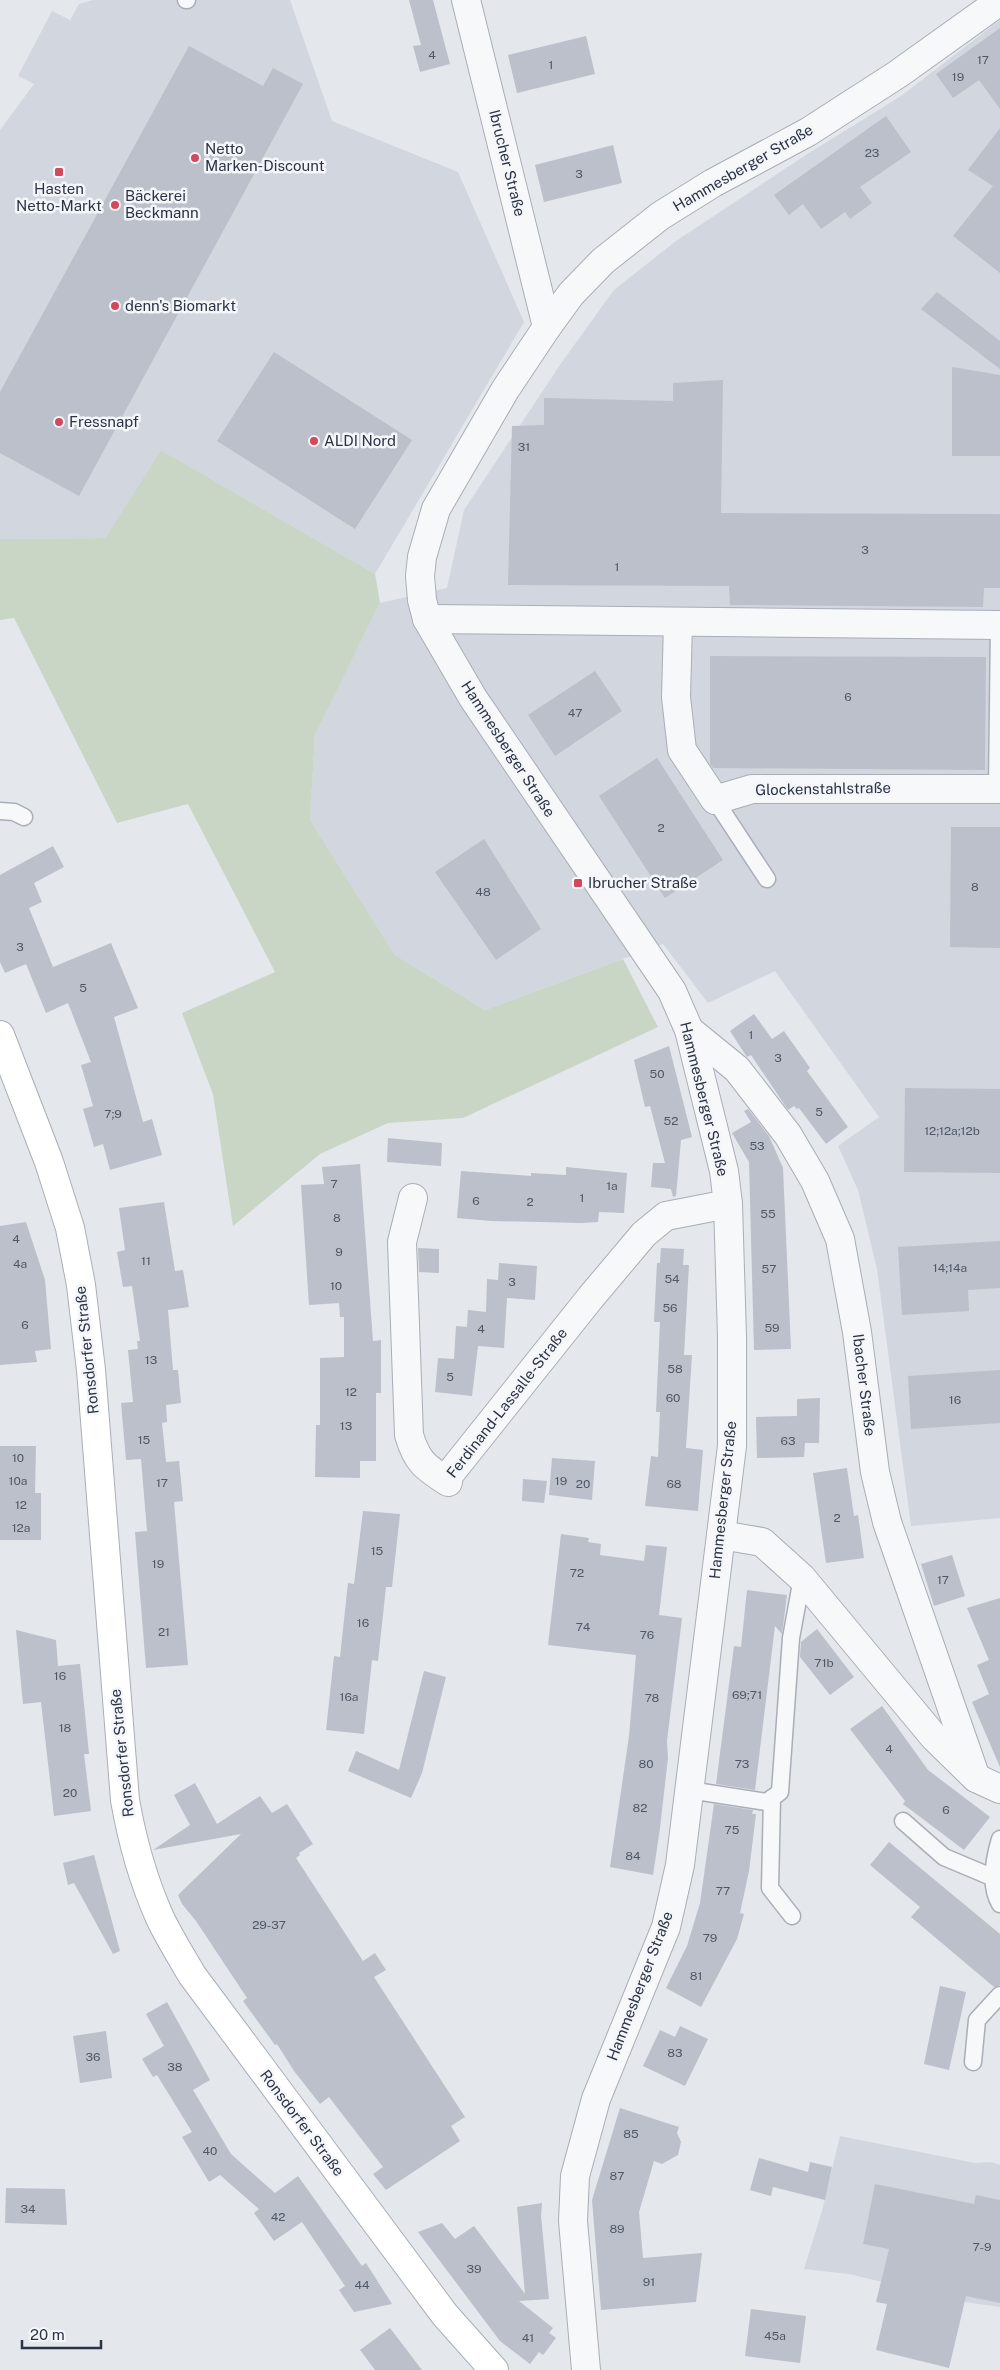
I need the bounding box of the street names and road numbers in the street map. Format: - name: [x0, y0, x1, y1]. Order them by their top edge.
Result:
- street label: Ibrucher Straße: [486, 108, 529, 218]
- street label: Hammesberger Straße: [670, 121, 816, 215]
- street label: Hammesberger Straße: [458, 678, 559, 820]
- street label: Glockenstahlstraße: [755, 779, 891, 798]
- street label: Hammesberger Straße: [677, 1020, 732, 1178]
- street label: Ronsdorfer Straße: [71, 1285, 102, 1415]
- street label: Ferdinand-Lassalle-Straße: [443, 1324, 570, 1481]
- street label: Ibacher Straße: [850, 1333, 879, 1437]
- street label: Hammesberger Straße: [706, 1420, 739, 1580]
- street label: Ronsdorfer Straße: [106, 1688, 137, 1818]
- street label: Hammesberger Straße: [603, 1909, 676, 2063]
- street label: Ronsdorfer Straße: [257, 2066, 348, 2179]

